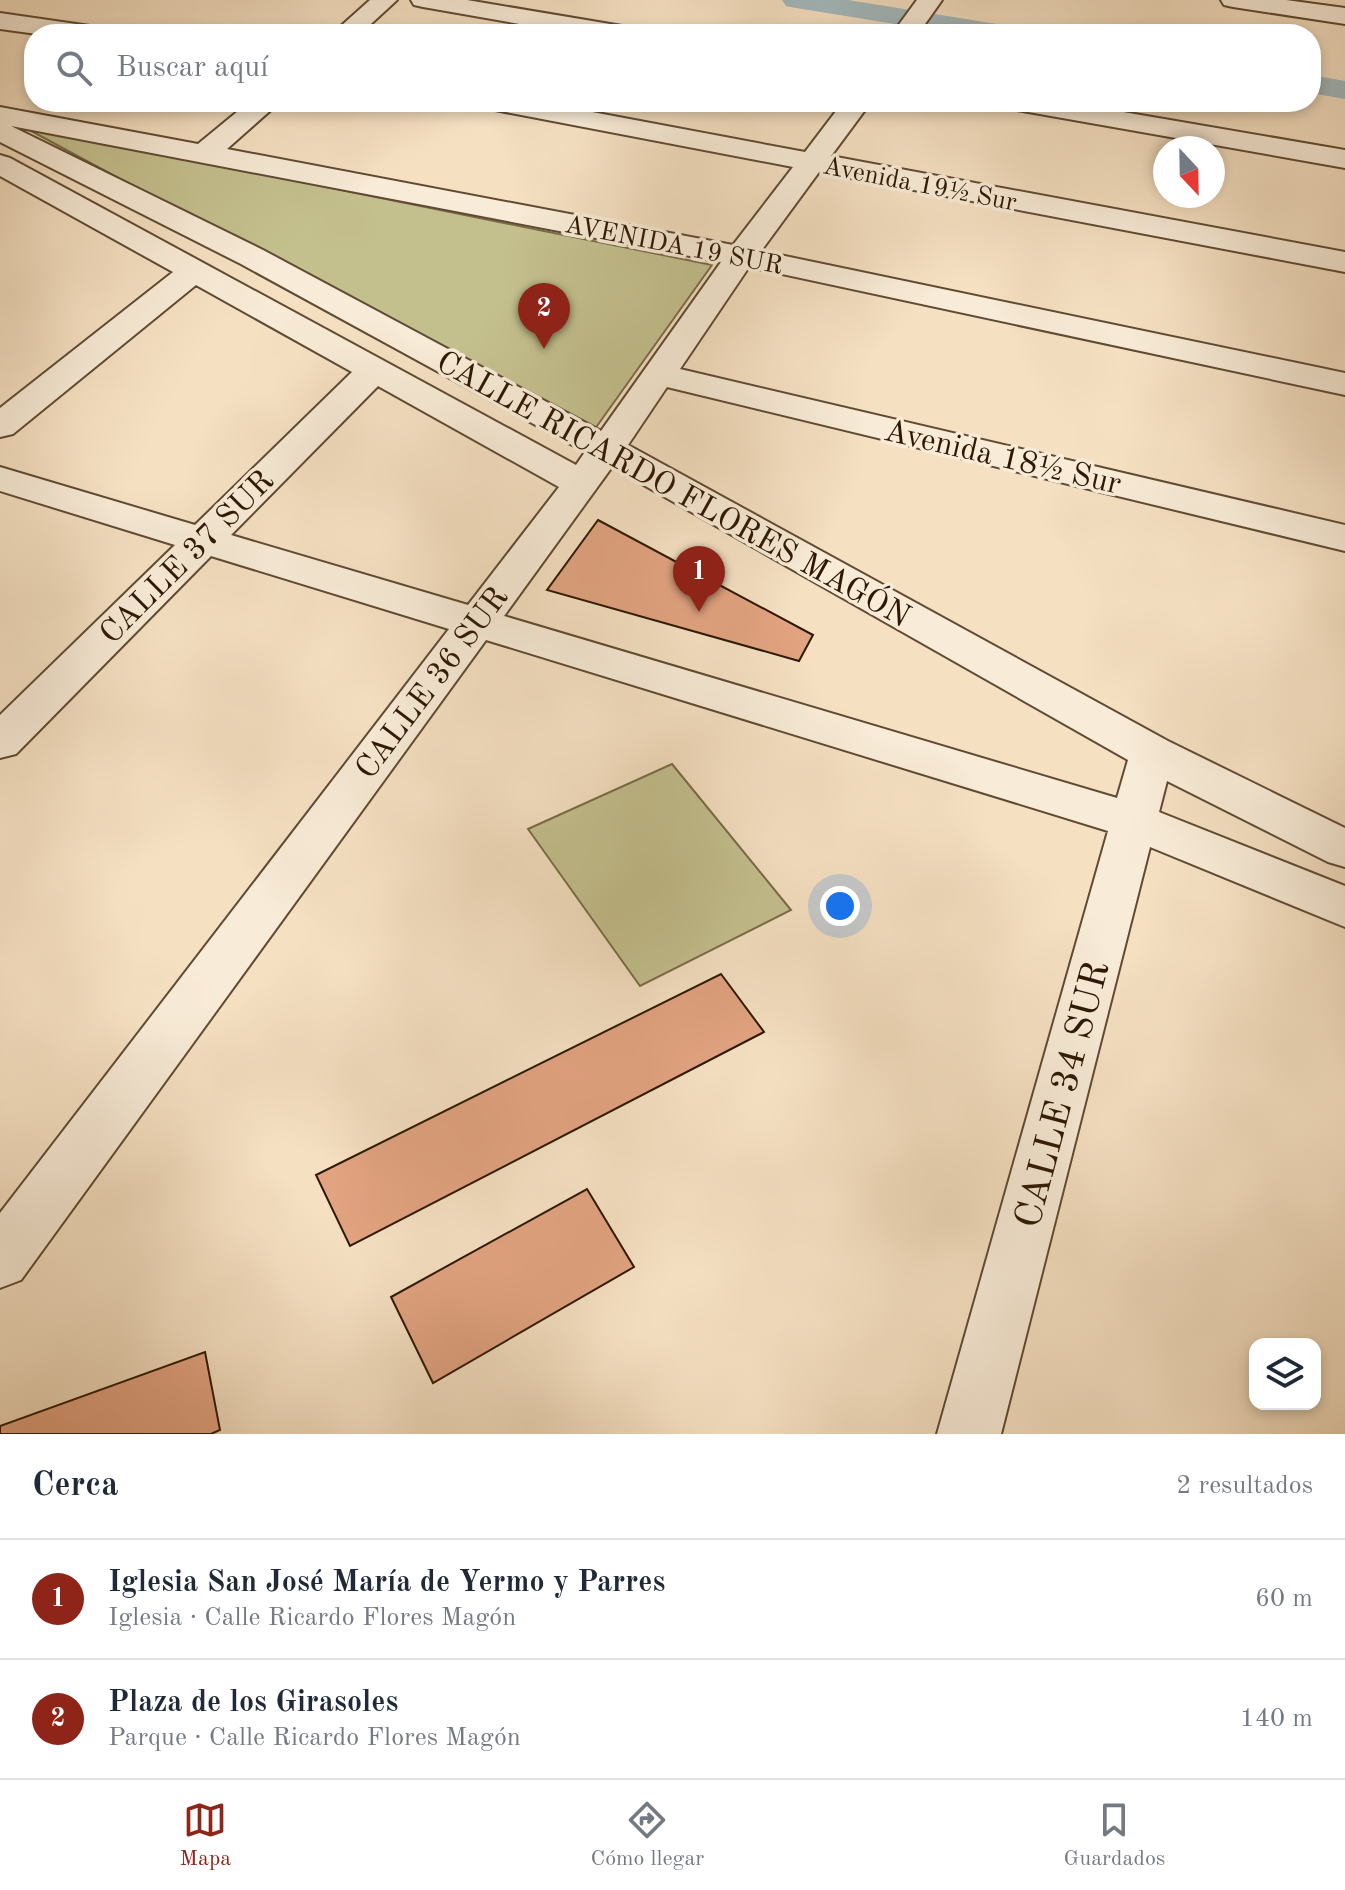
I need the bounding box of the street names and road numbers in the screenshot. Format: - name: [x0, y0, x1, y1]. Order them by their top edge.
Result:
- street label: Avenida 19½ Sur: [821, 153, 1019, 217]
- street label: AVENIDA 19 SUR: [562, 212, 785, 280]
- street label: CALLE RICARDO FLORES MAGÓN: [430, 341, 918, 635]
- street label: Avenida 18½ Sur: [881, 416, 1124, 502]
- street label: CALLE 37 SUR: [95, 465, 281, 651]
- street label: CALLE 36 SUR: [351, 582, 516, 786]
- street label: CALLE 34 SUR: [1010, 957, 1118, 1232]

